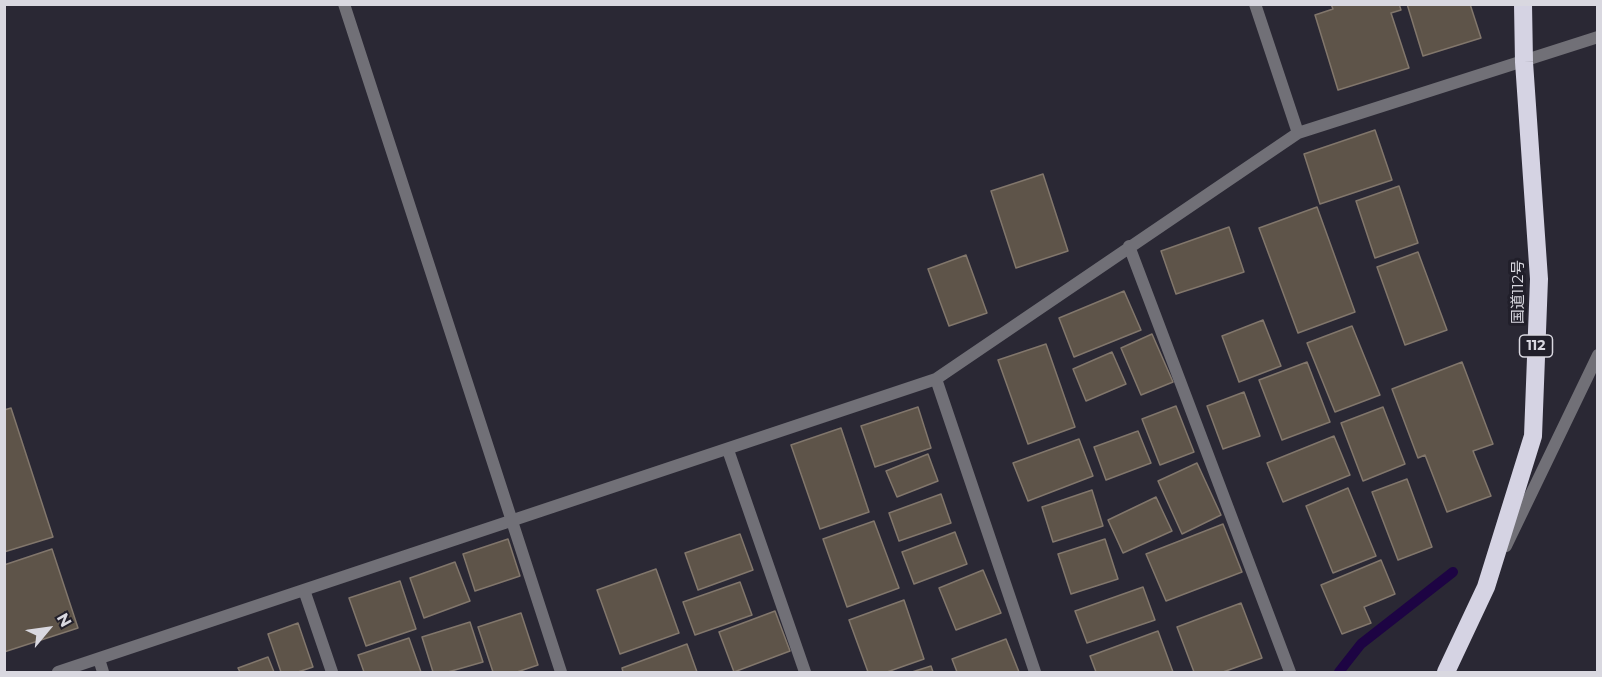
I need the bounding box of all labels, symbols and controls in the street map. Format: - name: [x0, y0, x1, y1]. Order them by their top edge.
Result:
- street label: 国道112号: [1510, 260, 1528, 324]
- road number: 112: [1520, 335, 1552, 357]
- north arrow: [18, 599, 78, 659]
- text: N: [53, 610, 76, 630]

